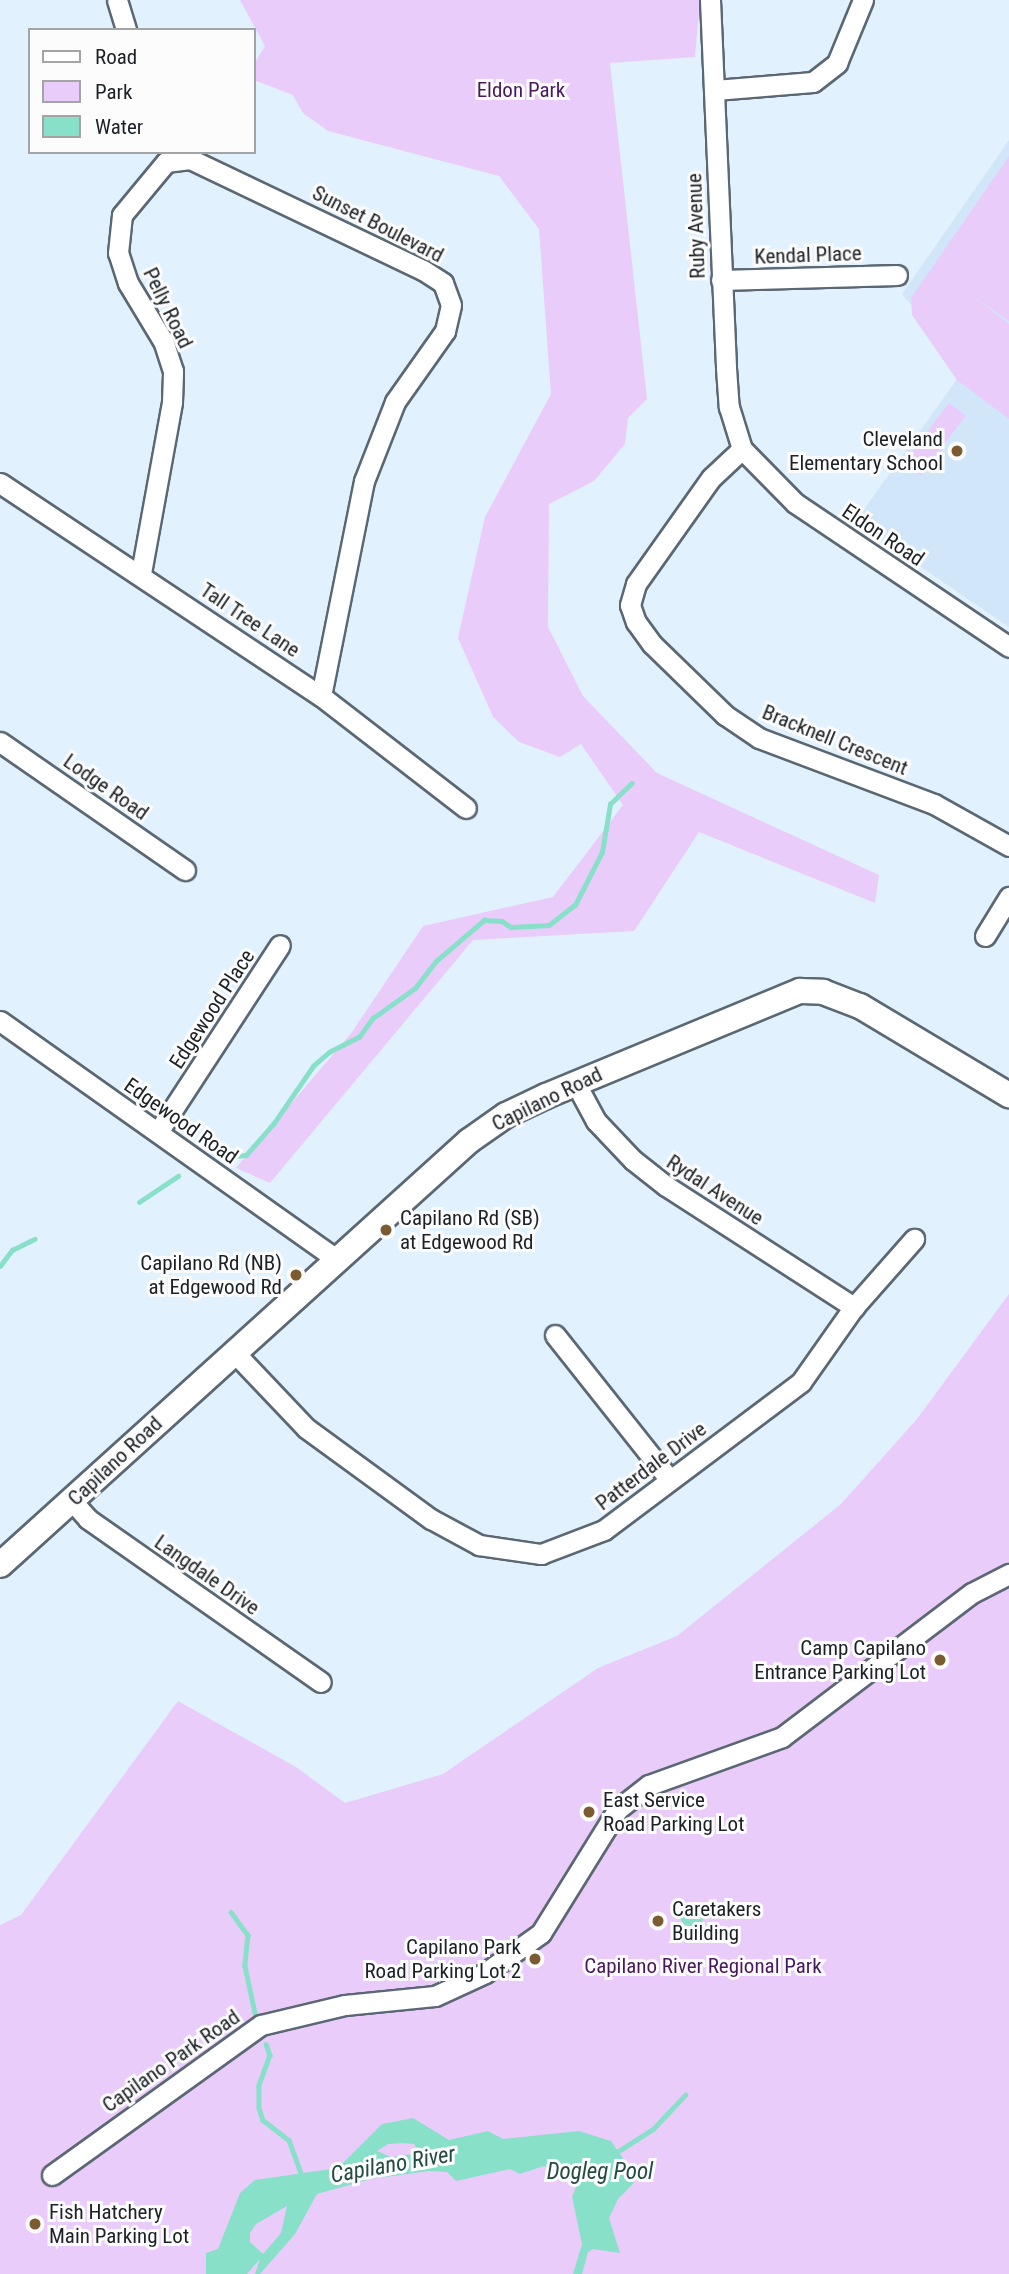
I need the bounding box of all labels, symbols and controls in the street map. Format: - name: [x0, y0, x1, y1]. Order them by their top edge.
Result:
- legend: [28, 28, 256, 154]
- text: Road: [95, 45, 137, 69]
- park label: Eldon Park: [477, 77, 565, 103]
- text: Park: [95, 80, 132, 104]
- text: Water: [95, 115, 143, 139]
- street label: Ruby Avenue: [682, 173, 710, 279]
- street label: Sunset Boulevard: [308, 180, 448, 268]
- street label: Kendal Place: [754, 241, 862, 269]
- street label: Pelly Road: [138, 264, 198, 352]
- place label: Cleveland Elementary School: [789, 426, 943, 476]
- marker: Cleveland Elementary School: [949, 443, 965, 459]
- street label: Eldon Road: [837, 498, 929, 572]
- street label: Tall Tree Lane: [195, 577, 305, 663]
- street label: Bracknell Crescent: [759, 699, 911, 781]
- street label: Lodge Road: [59, 749, 153, 825]
- street label: Edgewood Place: [164, 945, 260, 1073]
- street label: Capilano Road: [488, 1061, 606, 1137]
- street label: Edgewood Road: [119, 1073, 243, 1169]
- street label: Rydal Avenue: [662, 1149, 768, 1231]
- place label: Capilano Rd (SB) at Edgewood Rd: [400, 1205, 540, 1255]
- marker: Capilano Rd (SB) at Edgewood Rd: [378, 1222, 394, 1238]
- place label: Capilano Rd (NB) at Edgewood Rd: [140, 1250, 282, 1300]
- marker: Capilano Rd (NB) at Edgewood Rd: [288, 1267, 304, 1283]
- street label: Capilano Road: [63, 1411, 167, 1511]
- street label: Patterdale Drive: [591, 1416, 711, 1516]
- street label: Langdale Drive: [150, 1530, 264, 1620]
- place label: Camp Capilano Entrance Parking Lot: [754, 1635, 926, 1685]
- marker: Camp Capilano Entrance Parking Lot: [932, 1652, 948, 1668]
- place label: East Service Road Parking Lot: [603, 1787, 744, 1837]
- marker: East Service Road Parking Lot: [581, 1804, 597, 1820]
- place label: Caretakers Building: [672, 1896, 761, 1946]
- marker: Caretakers Building: [650, 1913, 666, 1929]
- place label: Capilano Park Road Parking Lot 2: [364, 1934, 521, 1984]
- marker: Capilano Park Road Parking Lot 2: [527, 1951, 543, 1967]
- park label: Capilano River Regional Park: [584, 1953, 822, 1979]
- street label: Capilano Park Road: [97, 2004, 245, 2118]
- water label: Capilano River: [329, 2140, 457, 2190]
- water label: Dogleg Pool: [547, 2158, 653, 2186]
- place label: Fish Hatchery Main Parking Lot: [49, 2199, 189, 2249]
- marker: Fish Hatchery Main Parking Lot: [27, 2216, 43, 2232]

